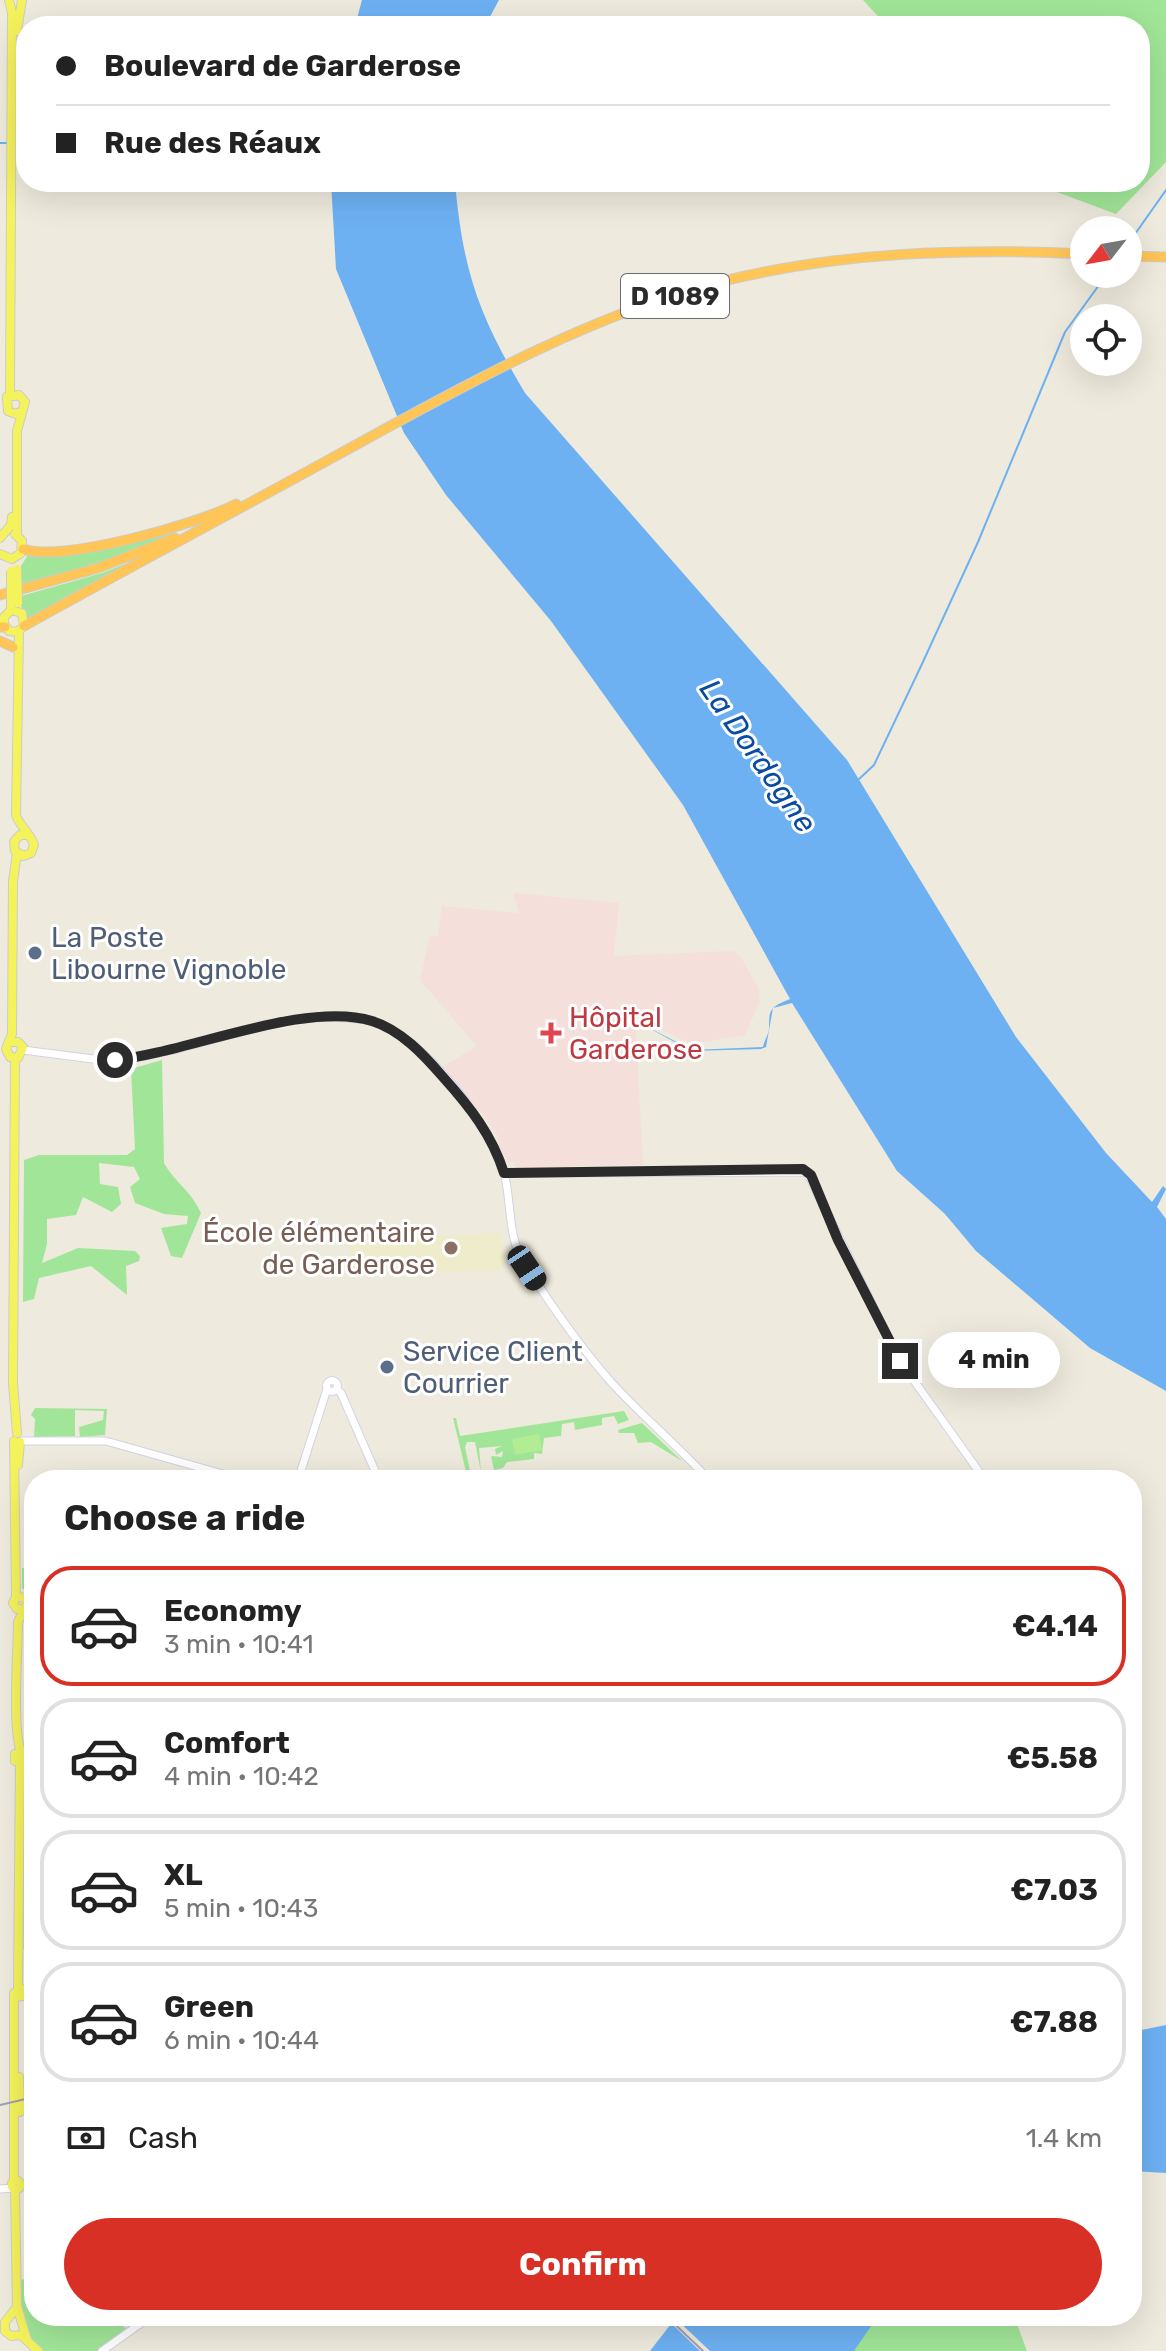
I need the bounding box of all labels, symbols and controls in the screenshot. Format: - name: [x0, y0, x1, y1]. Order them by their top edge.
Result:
- text: Boulevard de Garderose: [104, 48, 461, 84]
- text: Rue des Réaux: [104, 125, 321, 161]
- north arrow: [1070, 216, 1142, 288]
- map controls: [1070, 216, 1142, 376]
- road number: D 1089: [621, 274, 729, 318]
- button: locate: [1070, 304, 1142, 376]
- water label: La Dordogne: [692, 673, 824, 840]
- place label: La Poste Libourne Vignoble: [51, 921, 286, 986]
- marker: La Poste Libourne Vignoble: [26, 944, 44, 962]
- place label: Hôpital Garderose: [569, 1001, 703, 1066]
- marker: Hôpital Garderose: [540, 1022, 562, 1044]
- route start: [97, 1042, 133, 1078]
- place label: École élémentaire de Garderose: [203, 1216, 435, 1281]
- marker: École élémentaire de Garderose: [442, 1239, 460, 1257]
- car: [504, 1241, 550, 1295]
- callout: 4 min: [928, 1333, 1060, 1389]
- place label: Service Client Courrier: [403, 1335, 583, 1400]
- route end: [882, 1343, 918, 1379]
- text: 4 min: [958, 1344, 1030, 1375]
- marker: Service Client Courrier: [378, 1358, 396, 1376]
- text: Choose a ride: [64, 1496, 305, 1539]
- icon: car: [68, 1590, 140, 1662]
- text: Economy: [164, 1593, 302, 1629]
- text: €4.14: [1012, 1608, 1098, 1644]
- text: 3 min · 10:41: [164, 1629, 314, 1660]
- icon: car: [68, 1722, 140, 1794]
- text: Comfort: [164, 1725, 290, 1761]
- text: €5.58: [1007, 1740, 1098, 1776]
- text: 4 min · 10:42: [164, 1761, 319, 1792]
- icon: car: [68, 1854, 140, 1926]
- text: XL: [164, 1857, 203, 1893]
- text: €7.03: [1010, 1872, 1098, 1908]
- text: 5 min · 10:43: [164, 1893, 318, 1924]
- icon: car: [68, 1986, 140, 2058]
- text: Green: [164, 1989, 254, 2025]
- text: €7.88: [1010, 2004, 1098, 2040]
- text: 6 min · 10:44: [164, 2025, 319, 2056]
- icon: cash: [64, 2116, 108, 2160]
- text: Cash: [128, 2120, 198, 2156]
- text: 1.4 km: [1026, 2123, 1102, 2154]
- button: Confirm: [64, 2218, 1102, 2310]

